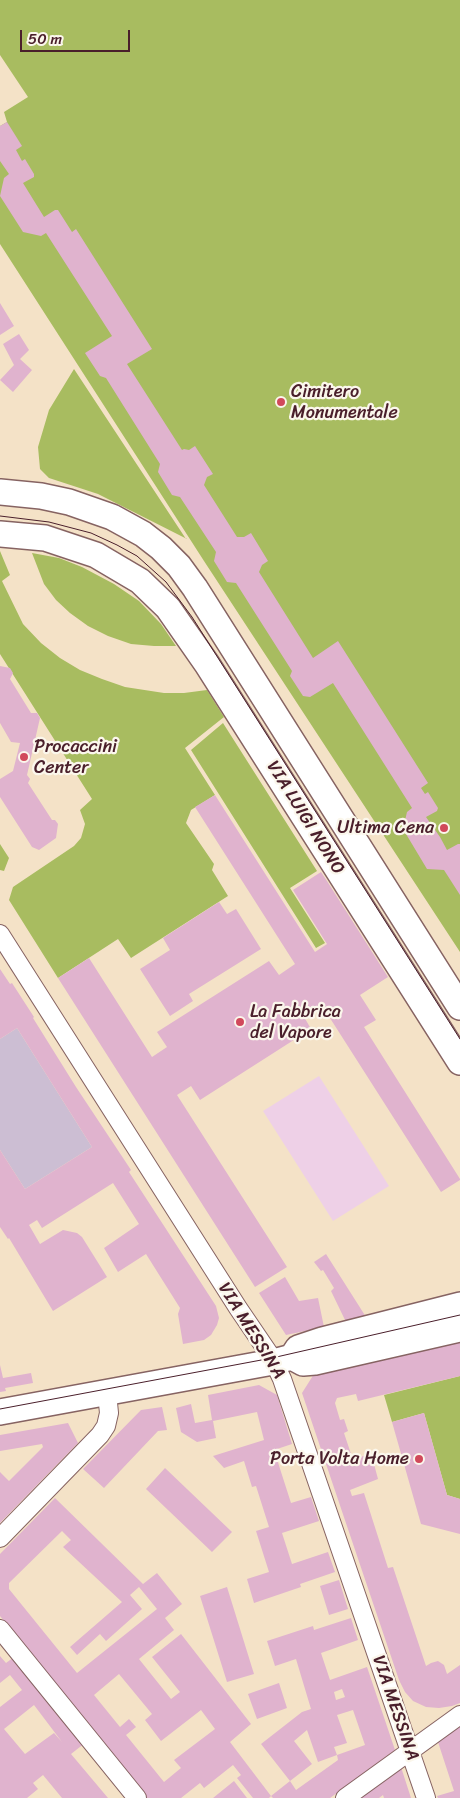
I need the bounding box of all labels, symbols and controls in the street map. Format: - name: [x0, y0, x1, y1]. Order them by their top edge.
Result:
- scale bar: [22, 20, 132, 52]
- text: 50 m: [28, 26, 62, 52]
- place label: Cimitero Monumentale: [291, 381, 398, 424]
- marker: Cimitero Monumentale: [275, 396, 287, 408]
- place label: Procaccini Center: [34, 736, 117, 779]
- marker: Procaccini Center: [18, 751, 30, 763]
- street label: VIA LUIGI NONO: [261, 757, 349, 879]
- place label: Ultima Cena: [337, 817, 434, 839]
- marker: Ultima Cena: [438, 822, 450, 834]
- place label: La Fabbrica del Vapore: [250, 1001, 341, 1044]
- marker: La Fabbrica del Vapore: [234, 1016, 246, 1028]
- street label: VIA MESSINA: [213, 1279, 289, 1383]
- place label: Porta Volta Home: [270, 1448, 409, 1470]
- marker: Porta Volta Home: [413, 1453, 425, 1465]
- street label: VIA MESSINA: [367, 1653, 423, 1763]

